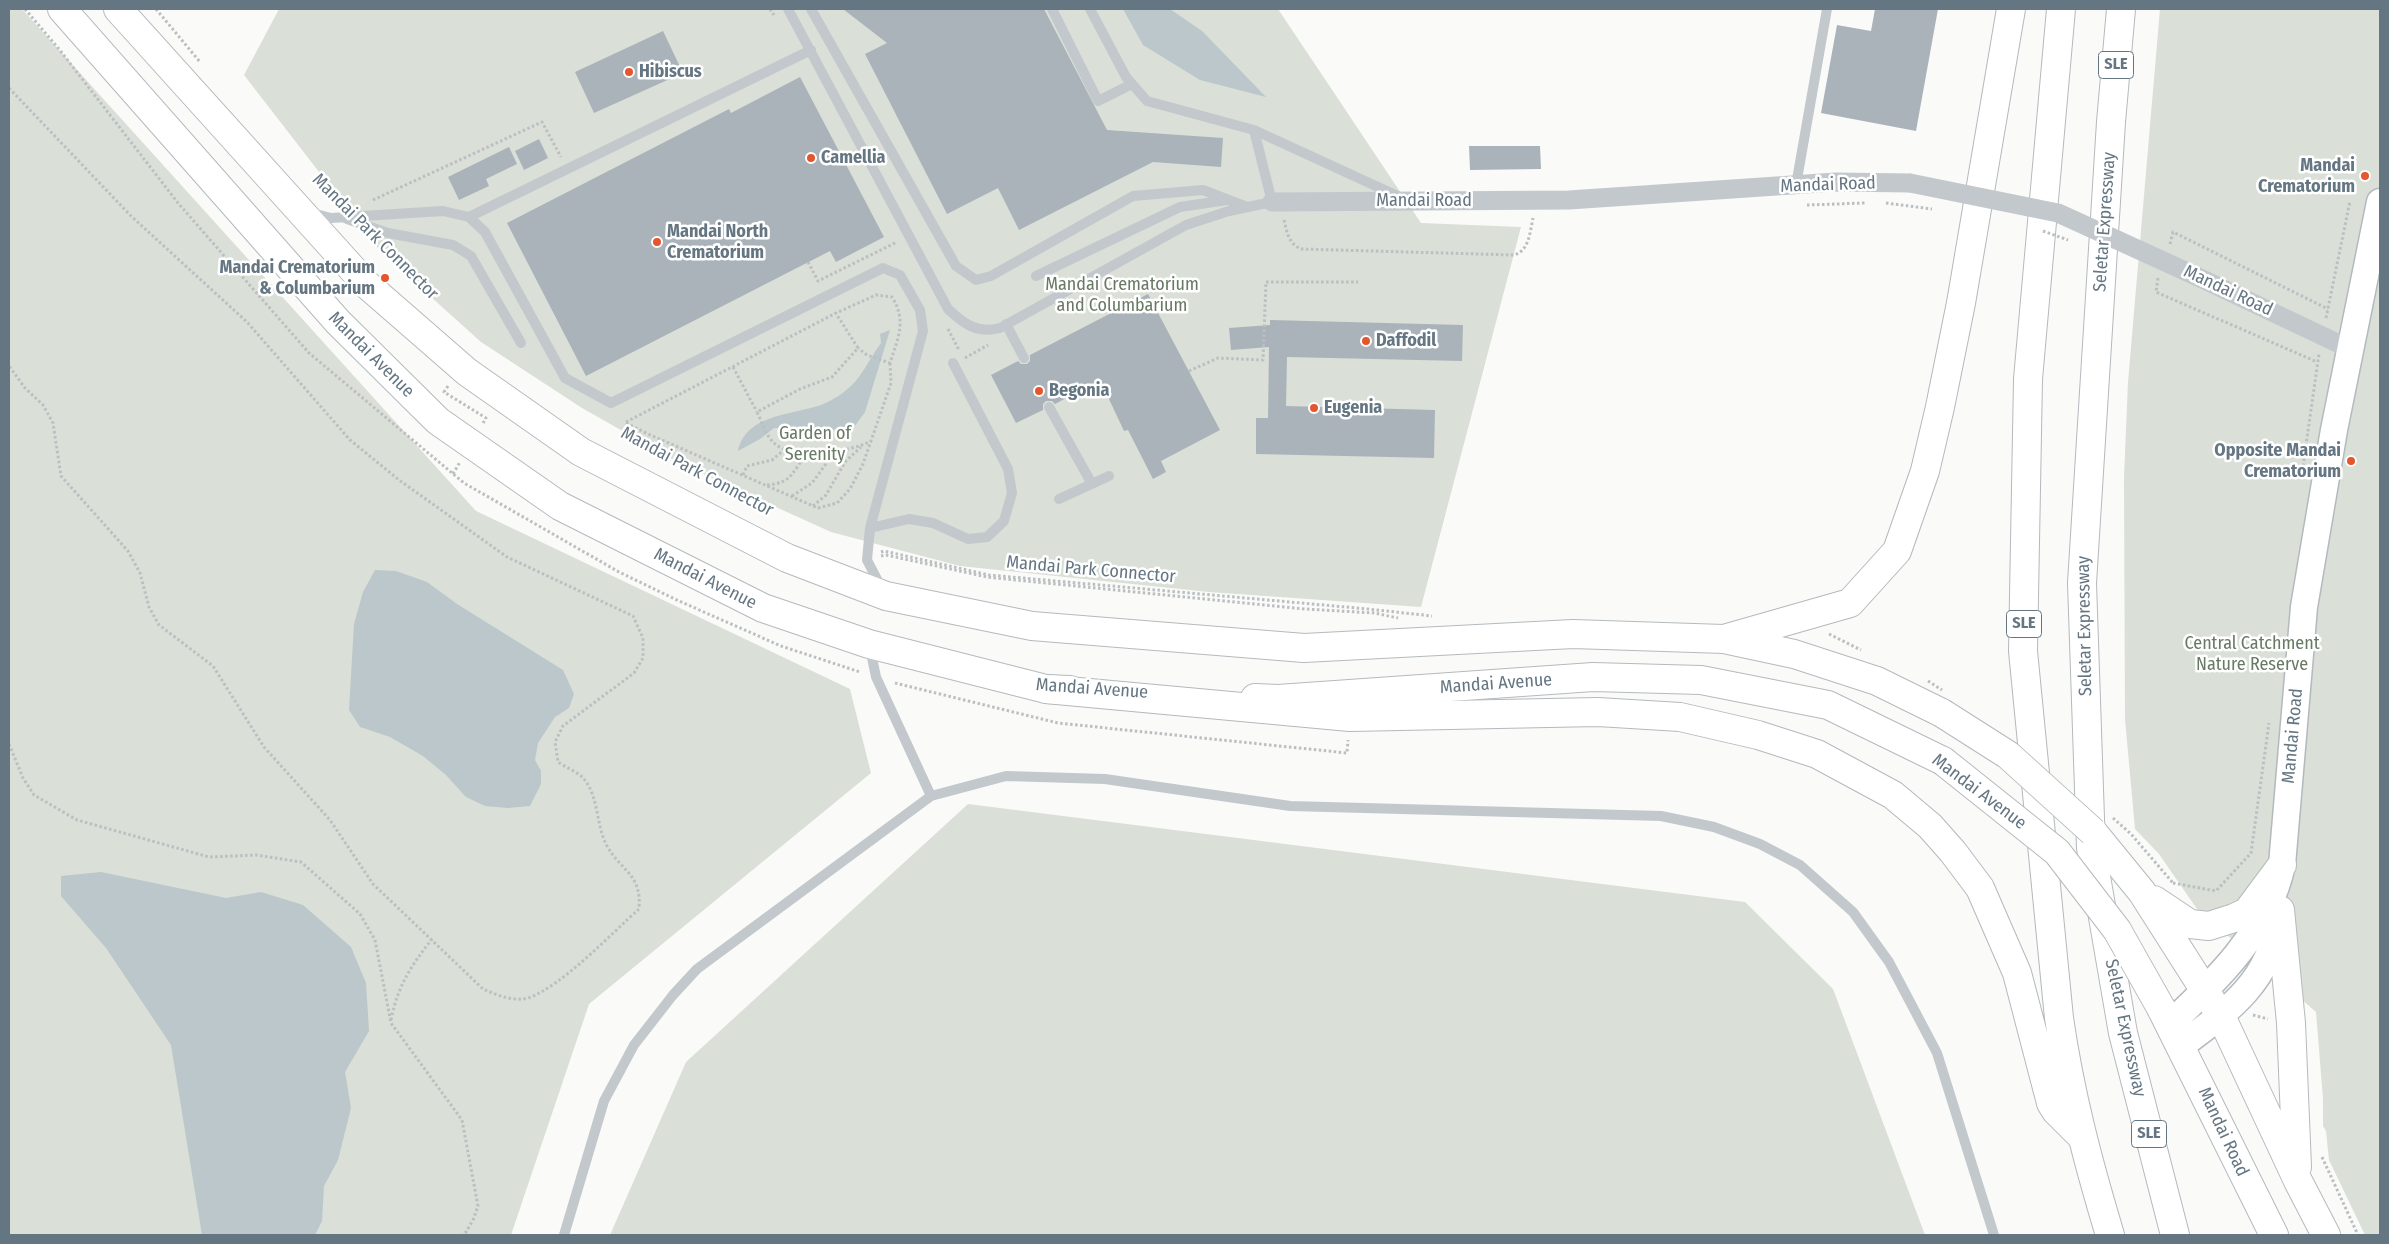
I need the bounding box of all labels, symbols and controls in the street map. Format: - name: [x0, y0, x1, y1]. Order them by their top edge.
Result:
- road number: SLE: [2098, 52, 2134, 78]
- place label: Hibiscus: [639, 61, 702, 83]
- marker: Hibiscus: [623, 66, 635, 78]
- place label: Camellia: [821, 147, 885, 169]
- street label: Seletar Expressway: [2089, 151, 2121, 293]
- marker: Camellia: [805, 152, 817, 164]
- place label: Mandai Crematorium: [2258, 155, 2355, 198]
- street label: Mandai Park Connector: [307, 169, 443, 305]
- marker: Mandai Crematorium: [2359, 170, 2371, 182]
- street label: Mandai Road: [1780, 173, 1876, 197]
- street label: Mandai Road: [1376, 190, 1472, 212]
- place label: Mandai North Crematorium: [667, 221, 768, 264]
- marker: Mandai North Crematorium: [651, 236, 663, 248]
- place label: Mandai Crematorium & Columbarium: [219, 257, 375, 300]
- street label: Mandai Road: [2180, 261, 2276, 321]
- marker: Mandai Crematorium & Columbarium: [379, 272, 391, 284]
- park label: Mandai Crematorium and Columbarium: [1045, 274, 1199, 316]
- street label: Mandai Avenue: [324, 308, 418, 402]
- place label: Daffodil: [1376, 330, 1436, 352]
- marker: Daffodil: [1360, 335, 1372, 347]
- place label: Begonia: [1049, 380, 1109, 402]
- marker: Begonia: [1033, 385, 1045, 397]
- place label: Eugenia: [1324, 397, 1382, 419]
- marker: Eugenia: [1308, 402, 1320, 414]
- street label: Mandai Park Connector: [617, 423, 777, 521]
- park label: Garden of Serenity: [779, 423, 851, 466]
- place label: Opposite Mandai Crematorium: [2214, 440, 2341, 482]
- marker: Opposite Mandai Crematorium: [2345, 455, 2357, 467]
- street label: Mandai Avenue: [650, 544, 760, 614]
- street label: Mandai Park Connector: [1006, 552, 1176, 588]
- street label: Seletar Expressway: [2073, 556, 2097, 696]
- road number: SLE: [2006, 610, 2042, 638]
- park label: Central Catchment Nature Reserve: [2184, 633, 2320, 676]
- street label: Mandai Avenue: [1439, 669, 1553, 699]
- street label: Mandai Avenue: [1035, 674, 1149, 704]
- street label: Mandai Road: [2278, 687, 2308, 785]
- street label: Mandai Avenue: [1928, 750, 2030, 834]
- street label: Seletar Expressway: [2100, 957, 2150, 1099]
- street label: Mandai Road: [2193, 1084, 2253, 1180]
- road number: SLE: [2132, 1120, 2166, 1148]

